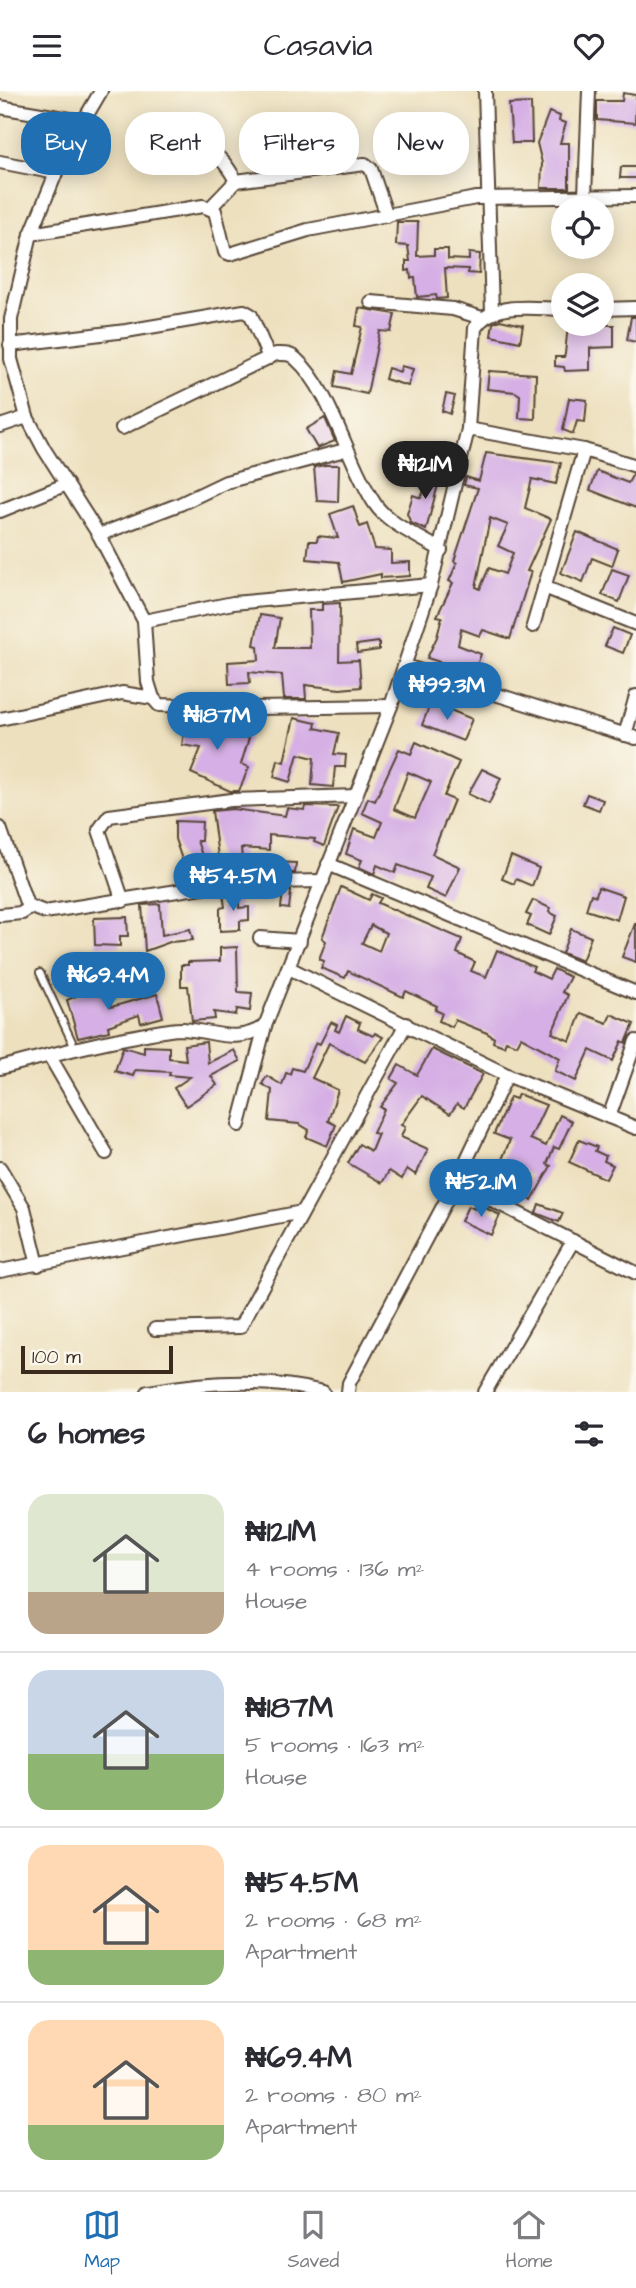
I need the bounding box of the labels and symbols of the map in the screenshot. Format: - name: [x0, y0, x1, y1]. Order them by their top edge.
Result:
- pin: ₦121M: [376, 441, 474, 501]
- pin: ₦99.3M: [390, 663, 504, 722]
- pin: ₦187M: [168, 693, 266, 752]
- pin: ₦54.5M: [176, 853, 290, 913]
- pin: ₦69.4M: [51, 953, 165, 1012]
- pin: ₦52.1M: [424, 1159, 538, 1219]
- scale bar: [21, 1343, 173, 1375]

